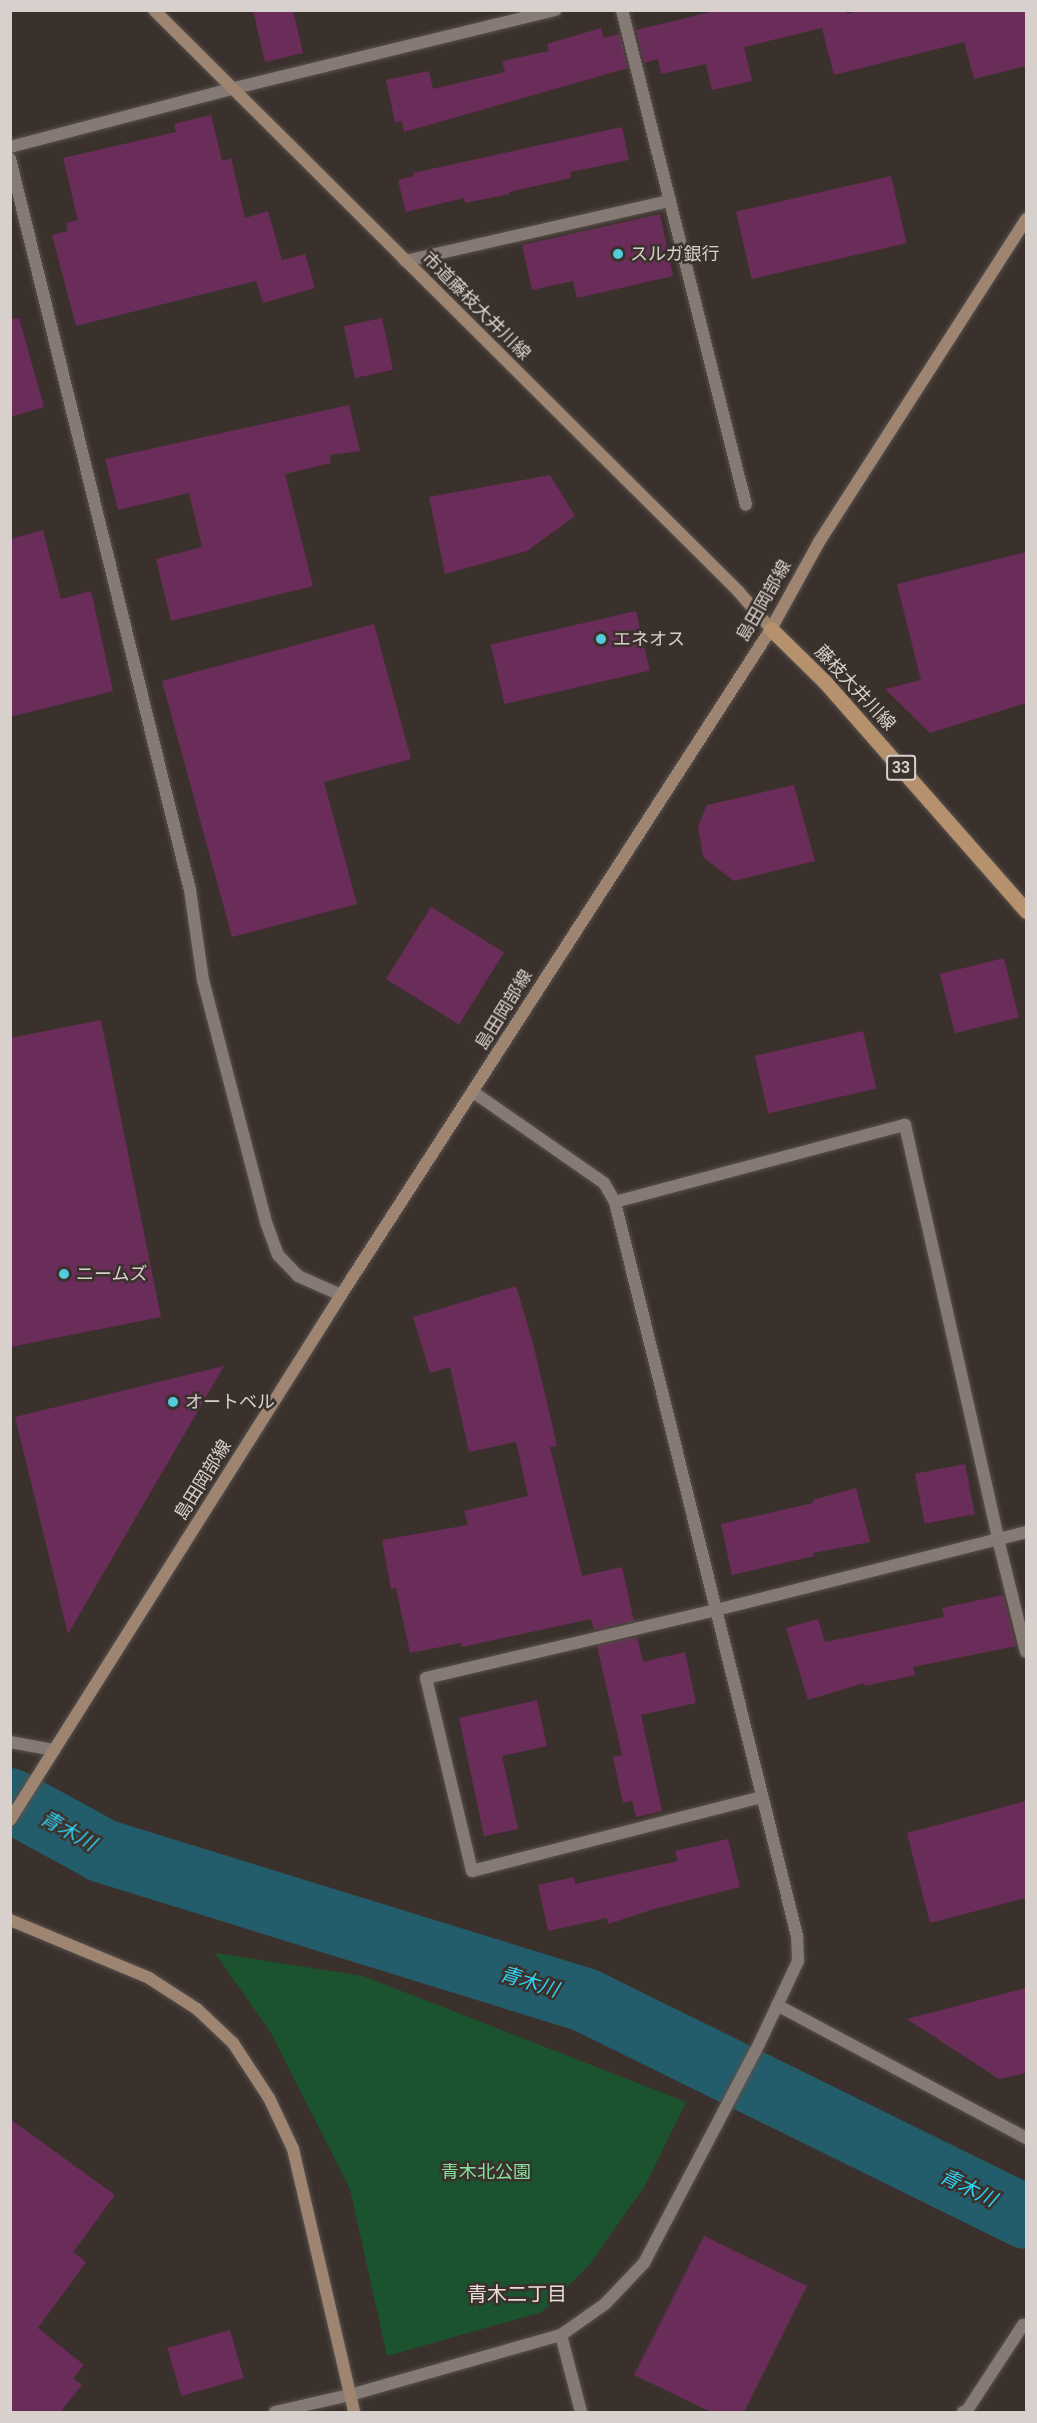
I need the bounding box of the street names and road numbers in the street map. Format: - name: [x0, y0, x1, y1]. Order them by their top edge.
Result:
- street label: 市道藤枝大井川線: [417, 247, 535, 365]
- street label: 島田岡部線: [732, 557, 796, 645]
- street label: 藤枝大井川線: [810, 641, 900, 735]
- road number: 33: [886, 755, 916, 781]
- street label: 島田岡部線: [471, 966, 537, 1054]
- street label: 島田岡部線: [170, 1436, 236, 1524]

